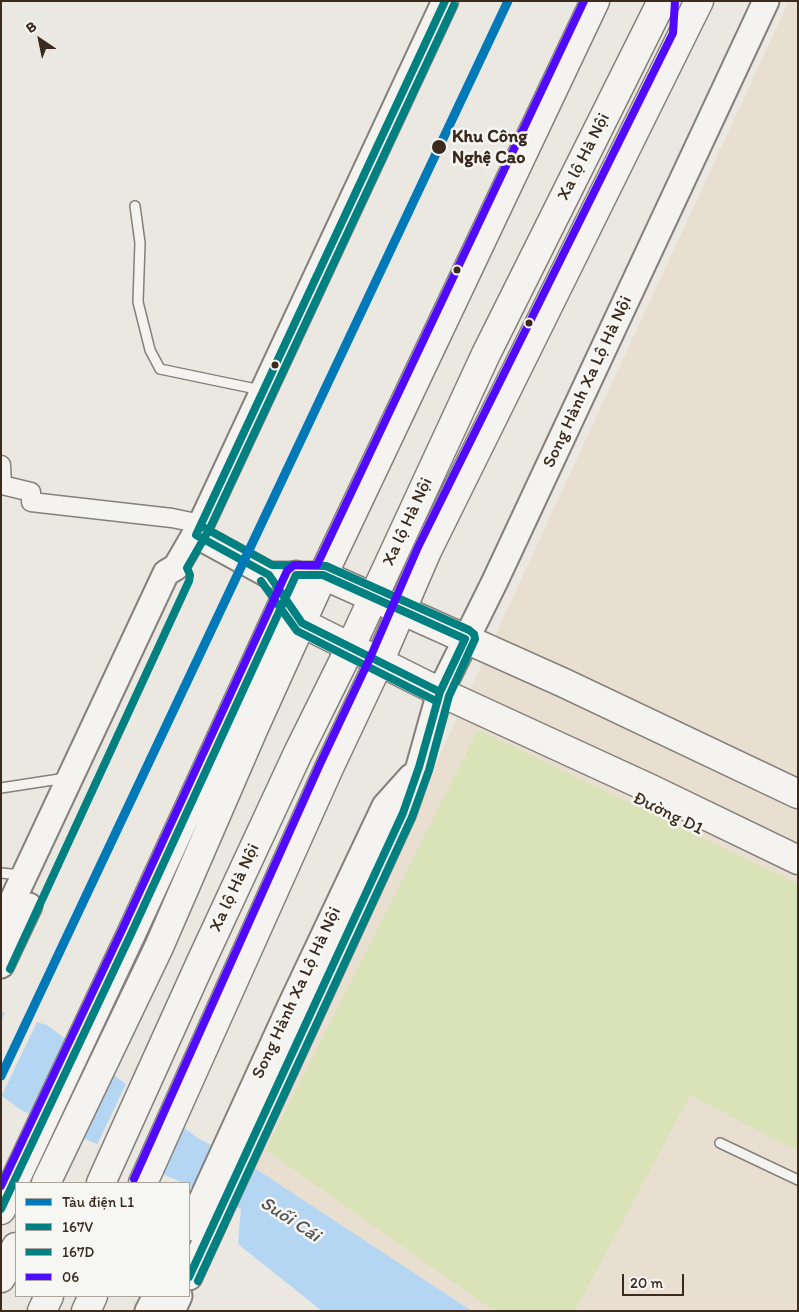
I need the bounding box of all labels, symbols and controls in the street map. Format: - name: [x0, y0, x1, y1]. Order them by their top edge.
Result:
- north arrow: [15, 15, 65, 65]
- text: B: [23, 18, 40, 37]
- street label: Xa lộ Hà Nội: [553, 110, 615, 204]
- place label: Khu Công Nghệ Cao: [452, 126, 527, 168]
- marker: Khu Công Nghệ Cao: [430, 138, 448, 156]
- unlabelled marker: [452, 265, 462, 275]
- street label: Song Hành Xa Lộ Hà Nội: [539, 293, 637, 471]
- unlabelled marker: [524, 318, 534, 328]
- unlabelled marker: [270, 360, 280, 370]
- street label: Xa lộ Hà Nội: [378, 474, 438, 570]
- street label: Đường D1: [629, 788, 707, 840]
- street label: Xa lộ Hà Nội: [205, 840, 265, 936]
- street label: Song Hành Xa Lộ Hà Nội: [248, 904, 346, 1082]
- legend: [15, 1182, 190, 1297]
- water label: Suối Cái: [256, 1192, 324, 1248]
- text: Tàu điện L1: [62, 1193, 134, 1211]
- text: 167V: [62, 1218, 93, 1236]
- text: 167D: [62, 1243, 94, 1261]
- scale bar: [624, 1264, 686, 1296]
- text: 06: [62, 1268, 79, 1286]
- text: 20 m: [630, 1274, 663, 1292]

